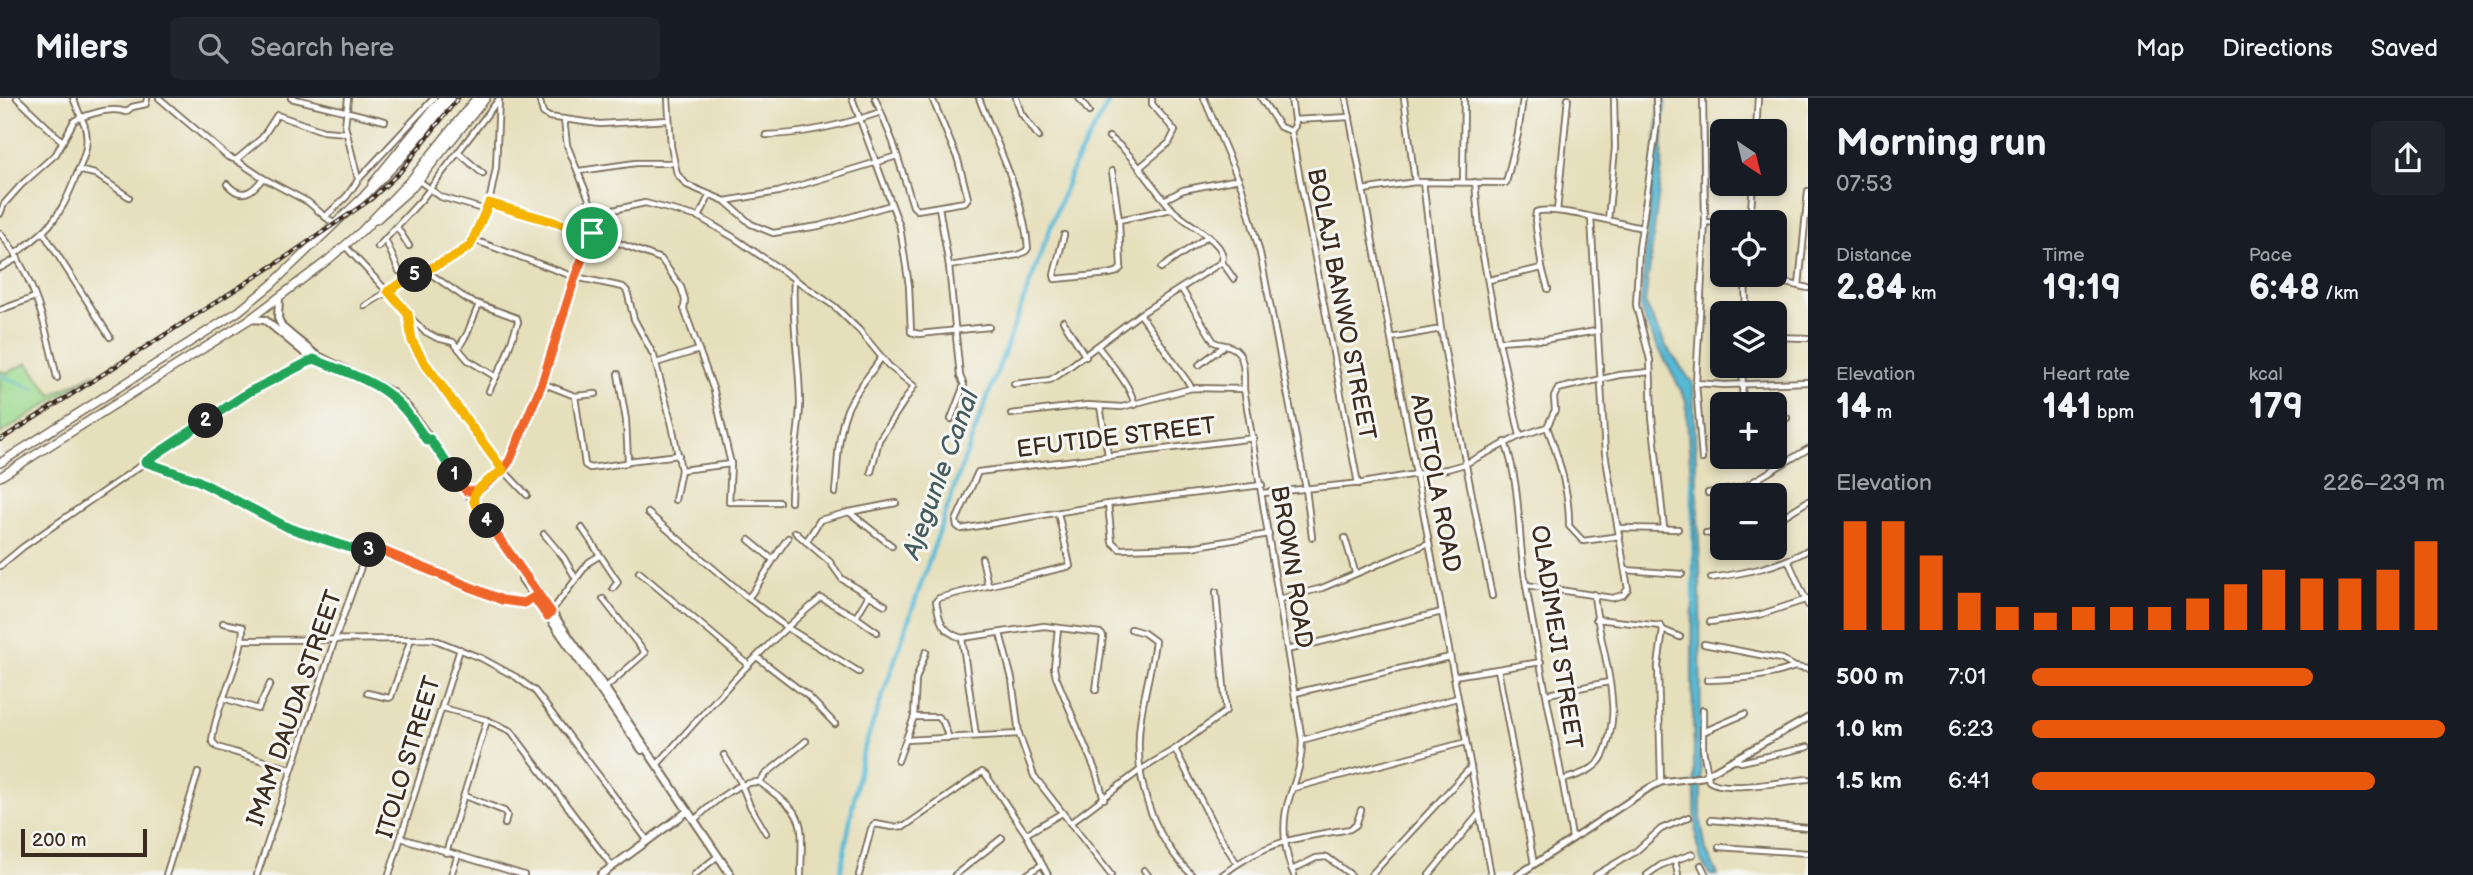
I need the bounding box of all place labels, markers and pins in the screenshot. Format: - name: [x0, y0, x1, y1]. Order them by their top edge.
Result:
- pin: [562, 203, 622, 263]
- pin: 5: [398, 258, 432, 292]
- pin: 2: [188, 404, 224, 438]
- pin: 1: [438, 458, 472, 492]
- pin: 4: [470, 504, 504, 538]
- pin: 3: [352, 532, 386, 568]

